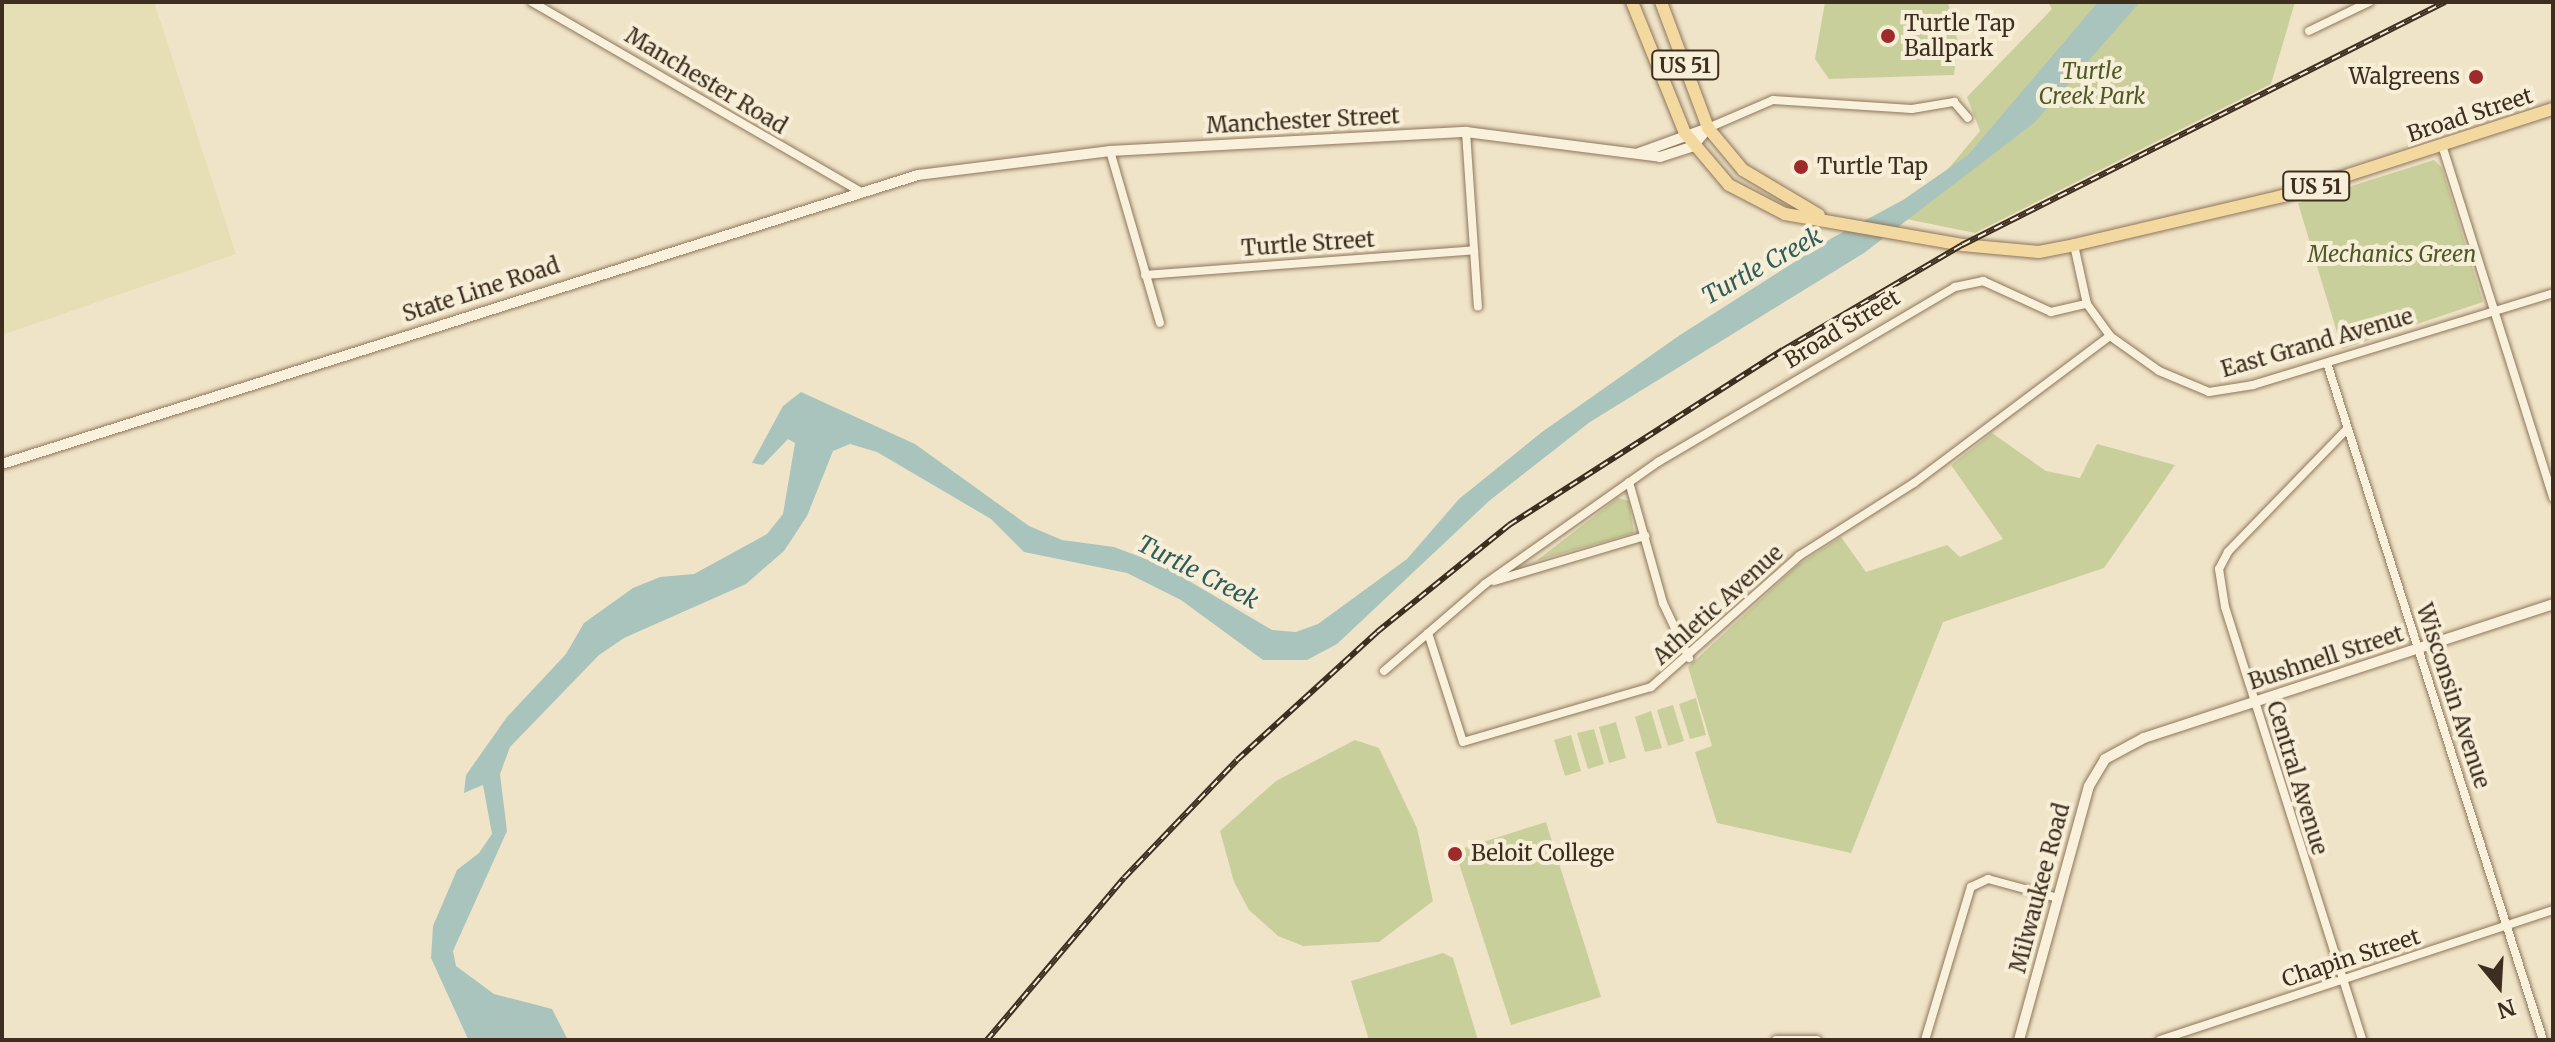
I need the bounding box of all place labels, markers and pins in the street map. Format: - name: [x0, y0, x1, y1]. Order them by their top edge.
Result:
- place label: Turtle Tap Ballpark: [1904, 10, 2015, 62]
- marker: Turtle Tap Ballpark: [1879, 27, 1897, 45]
- place label: Walgreens: [2349, 64, 2460, 90]
- marker: Walgreens: [2467, 68, 2485, 86]
- place label: Turtle Tap: [1817, 154, 1928, 180]
- marker: Turtle Tap: [1792, 158, 1810, 176]
- place label: Beloit College: [1471, 841, 1614, 867]
- marker: Beloit College: [1446, 845, 1464, 863]

